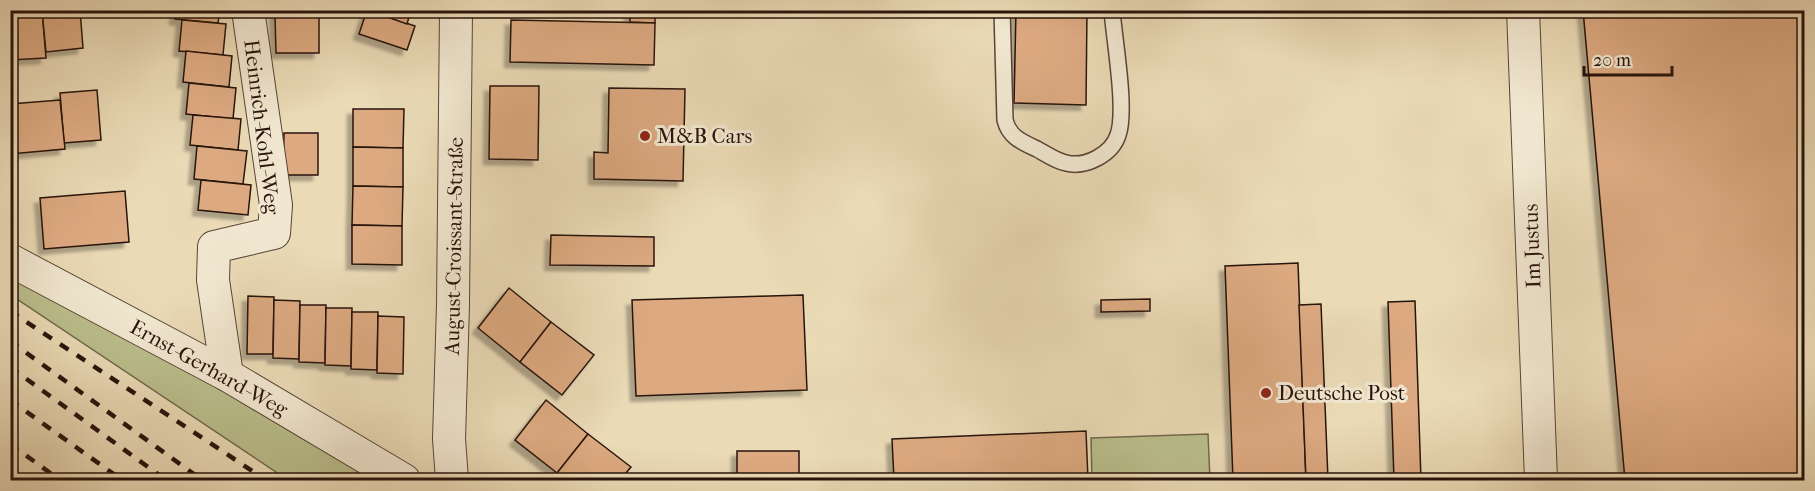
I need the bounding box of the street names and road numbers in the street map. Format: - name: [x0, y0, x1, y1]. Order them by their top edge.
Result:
- street label: Heinrich-Kohl-Weg: [239, 38, 285, 216]
- street label: August-Croissant-Straße: [440, 137, 468, 356]
- street label: Im Justus: [1519, 203, 1545, 289]
- street label: Ernst-Gerhard-Weg: [126, 315, 293, 422]

